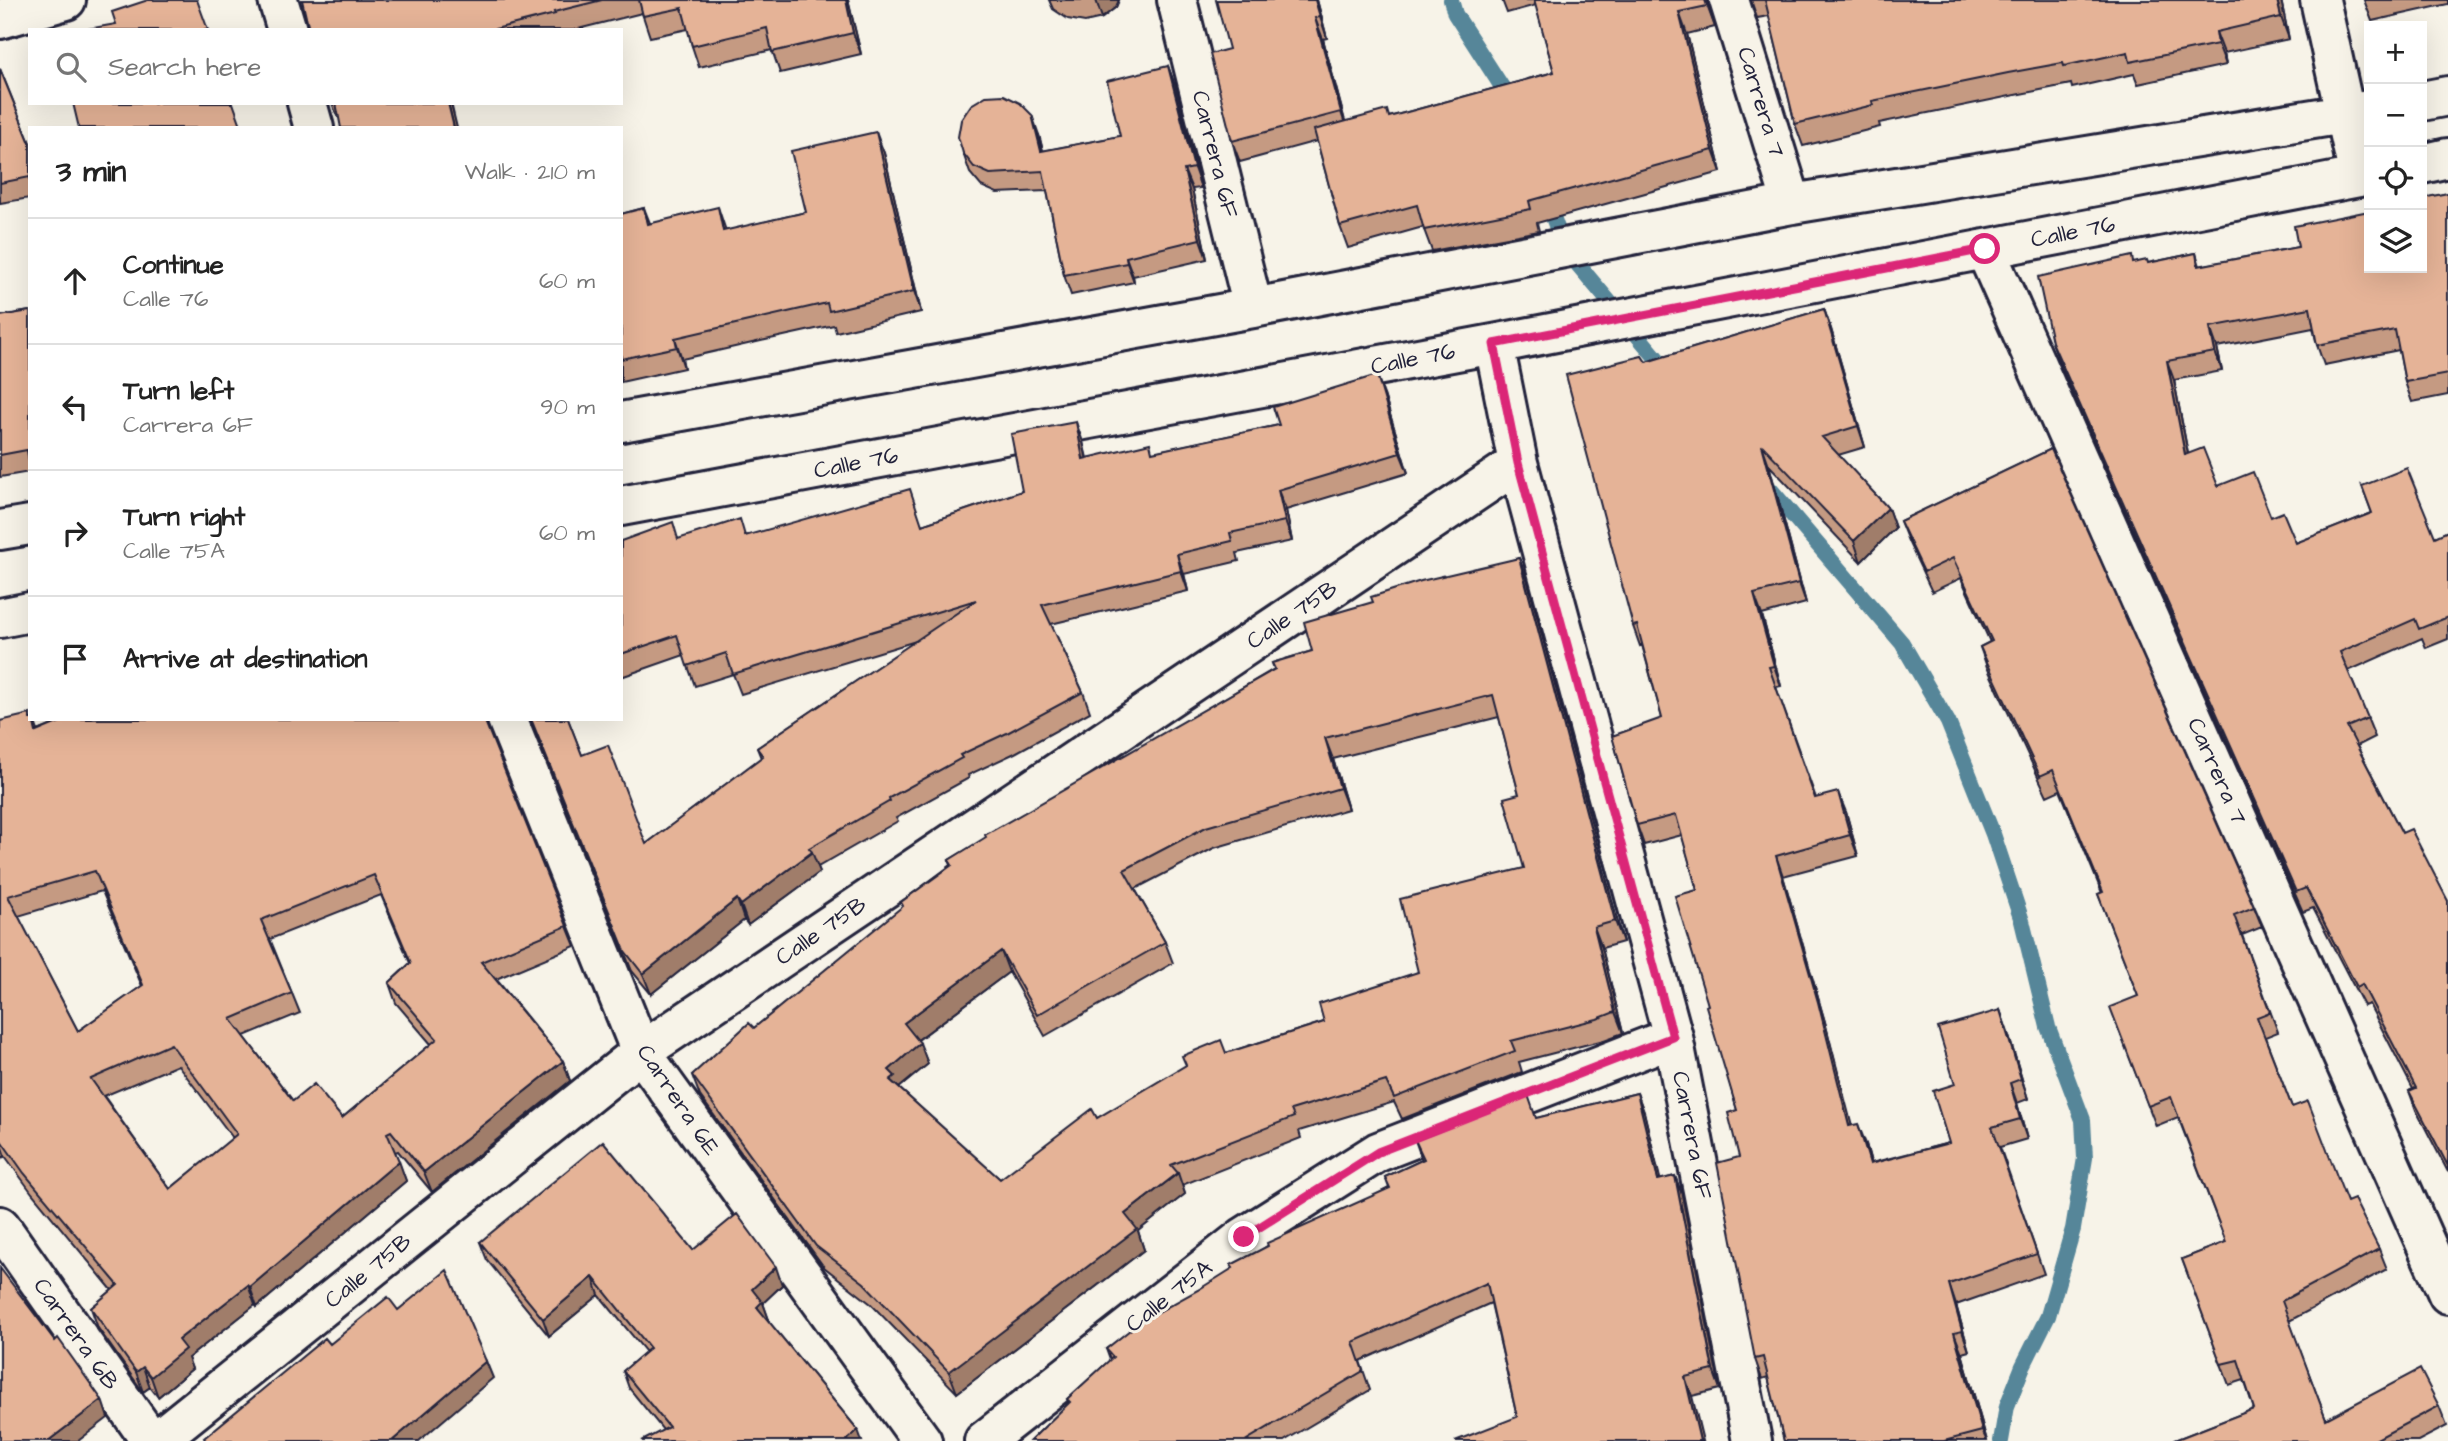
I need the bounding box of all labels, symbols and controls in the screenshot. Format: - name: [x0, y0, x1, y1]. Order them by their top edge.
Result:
- map controls: [2364, 21, 2427, 273]
- button: +: [2364, 21, 2427, 84]
- search box: [28, 28, 623, 105]
- street label: Carrera 7: [1729, 43, 1793, 161]
- icon: search: [52, 48, 90, 86]
- text: Search here: [108, 49, 261, 85]
- button: −: [2364, 84, 2427, 147]
- street label: Carrera 6F: [1184, 87, 1246, 221]
- button: locate: [2364, 147, 2427, 210]
- text: 3 min: [56, 151, 126, 193]
- text: Walk · 210 m: [465, 156, 595, 188]
- street label: Calle 76: [2028, 208, 2118, 256]
- button: layers: [2364, 210, 2427, 273]
- route start: [1969, 233, 2000, 264]
- text: Continue: [123, 247, 224, 283]
- icon: ahead: [56, 262, 94, 300]
- text: 60 m: [539, 265, 595, 297]
- text: Calle 76: [123, 283, 208, 315]
- street label: Calle 76: [1368, 335, 1458, 383]
- text: Turn left: [123, 373, 234, 409]
- icon: left: [56, 388, 94, 426]
- text: 90 m: [540, 391, 595, 423]
- text: Carrera 6F: [123, 409, 253, 441]
- street label: Calle 76: [811, 439, 901, 487]
- text: Turn right: [123, 499, 245, 535]
- icon: right: [56, 514, 94, 552]
- text: 60 m: [539, 517, 595, 549]
- text: Calle 75A: [123, 535, 225, 567]
- street label: Calle 75B: [1240, 573, 1344, 657]
- icon: arrive: [56, 640, 94, 678]
- text: Arrive at destination: [123, 641, 368, 677]
- street label: Carrera 7: [2179, 713, 2255, 829]
- street label: Calle 75B: [769, 889, 873, 973]
- street label: Carrera 6E: [629, 1038, 727, 1162]
- street label: Carrera 6F: [1664, 1068, 1720, 1202]
- route end: [1228, 1221, 1259, 1252]
- street label: Calle 75B: [318, 1226, 418, 1316]
- street label: Calle 75A: [1119, 1252, 1219, 1340]
- street label: Carrera 6B: [26, 1272, 126, 1396]

